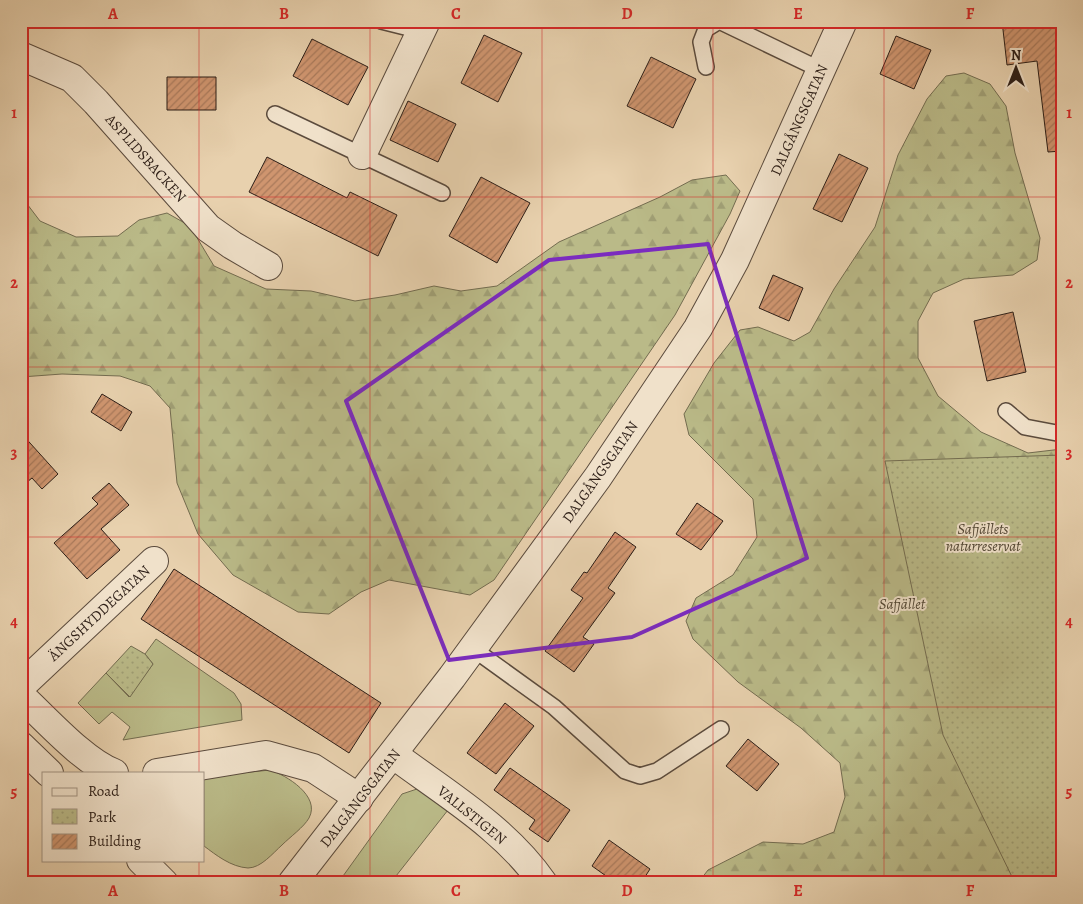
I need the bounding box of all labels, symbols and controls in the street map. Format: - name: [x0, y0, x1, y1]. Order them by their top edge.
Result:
- text: A: [107, 3, 119, 25]
- text: B: [279, 3, 289, 25]
- text: C: [451, 3, 461, 25]
- text: D: [621, 3, 633, 25]
- text: E: [793, 3, 803, 25]
- text: F: [966, 3, 975, 25]
- north arrow: [990, 42, 1040, 92]
- text: N: [1011, 46, 1021, 65]
- street label: DALGÅNGSGATAN: [765, 61, 833, 179]
- text: 1: [11, 102, 17, 124]
- text: 1: [1066, 102, 1072, 124]
- street label: ASPLIDSBACKEN: [100, 109, 191, 207]
- text: 2: [10, 272, 18, 294]
- text: 2: [1065, 272, 1073, 294]
- street label: DALGÅNGSGATAN: [557, 417, 643, 527]
- text: 3: [11, 442, 18, 464]
- text: 3: [1066, 442, 1073, 464]
- park label: Safjällets naturreservat: [946, 519, 1021, 556]
- street label: ÄNGSHYDDEGATAN: [43, 560, 154, 666]
- park label: Safjället: [879, 594, 926, 614]
- text: 4: [10, 611, 18, 633]
- text: 4: [1065, 611, 1073, 633]
- street label: DALGÅNGSGATAN: [315, 744, 405, 851]
- legend: [42, 772, 205, 862]
- street label: VALLSTIGEN: [433, 780, 511, 849]
- text: 5: [11, 781, 18, 803]
- text: Road: [88, 781, 120, 801]
- text: 5: [1066, 781, 1073, 803]
- text: Park: [88, 807, 117, 827]
- text: Building: [88, 831, 141, 851]
- text: A: [107, 880, 119, 902]
- text: B: [279, 880, 289, 902]
- text: C: [451, 880, 461, 902]
- text: D: [621, 880, 633, 902]
- text: E: [793, 880, 803, 902]
- text: F: [966, 880, 975, 902]

